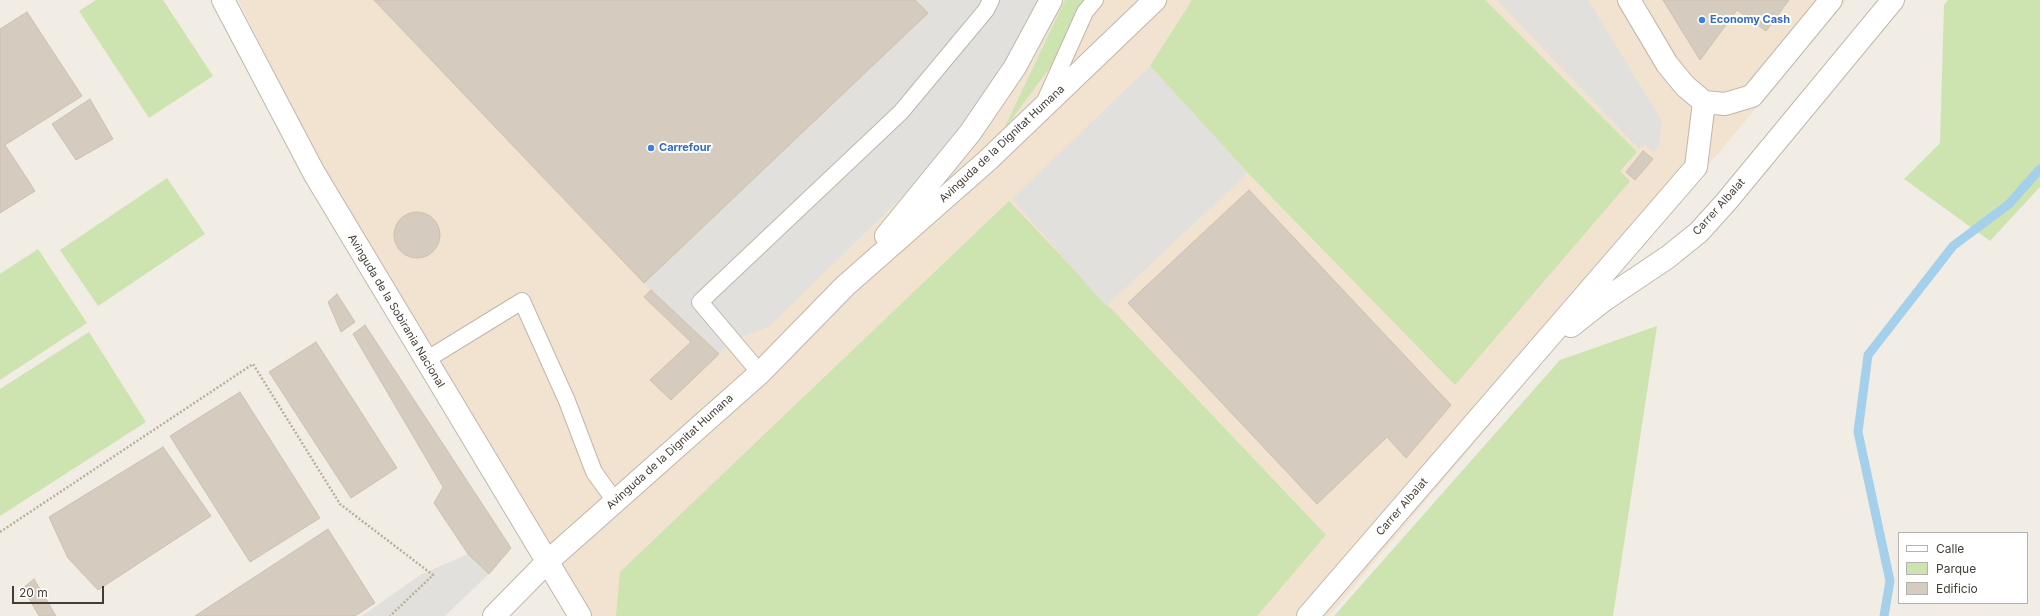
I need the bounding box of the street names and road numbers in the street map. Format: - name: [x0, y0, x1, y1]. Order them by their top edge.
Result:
- street label: Avinguda de la Dignitat Humana: [937, 83, 1067, 205]
- street label: Carrer Albalat: [1690, 176, 1748, 238]
- street label: Avinguda de la Sobirania Nacional: [345, 232, 447, 390]
- street label: Avinguda de la Dignitat Humana: [604, 392, 736, 512]
- street label: Carrer Albalat: [1373, 476, 1431, 538]

